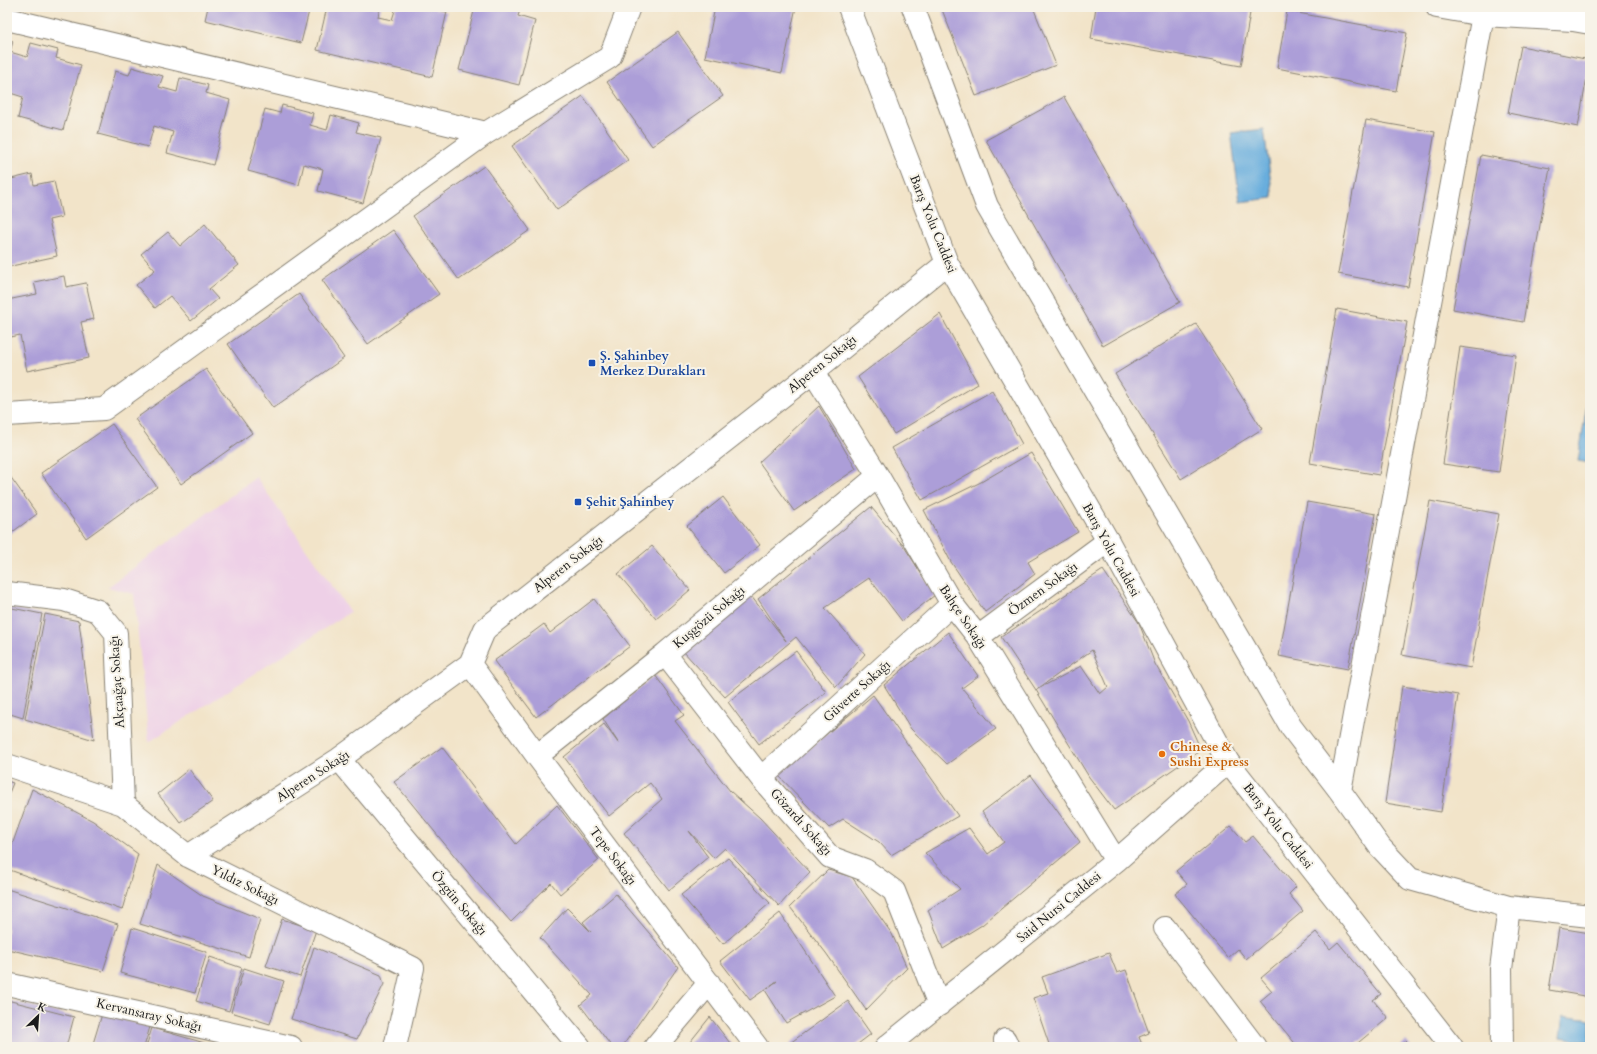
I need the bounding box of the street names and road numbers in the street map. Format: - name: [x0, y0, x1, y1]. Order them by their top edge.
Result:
- street label: Barış Yolu Caddesi: [905, 172, 961, 276]
- street label: Alperen Sokağı: [784, 330, 861, 397]
- street label: Barış Yolu Caddesi: [1078, 500, 1144, 600]
- street label: Alperen Sokağı: [529, 531, 607, 597]
- street label: Özmen Sokağı: [1005, 557, 1082, 620]
- street label: Kuşgözü Sokağı: [669, 581, 749, 652]
- street label: Bahçe Sokağı: [935, 581, 991, 653]
- street label: Akçaağaç Sokağı: [105, 635, 129, 729]
- street label: Güverte Sokağı: [819, 656, 895, 726]
- street label: Alperen Sokağı: [273, 745, 353, 806]
- street label: Barış Yolu Caddesi: [1239, 779, 1318, 873]
- street label: Gözardı Sokağı: [766, 785, 836, 860]
- street label: Tepe Sokağı: [585, 823, 641, 889]
- street label: Yıldız Sokağı: [208, 861, 282, 909]
- street label: Özgün Sokağı: [427, 867, 492, 939]
- street label: Said Nursi Caddesi: [1013, 867, 1105, 947]
- street label: Kervansaray Sokağı: [95, 994, 204, 1036]

